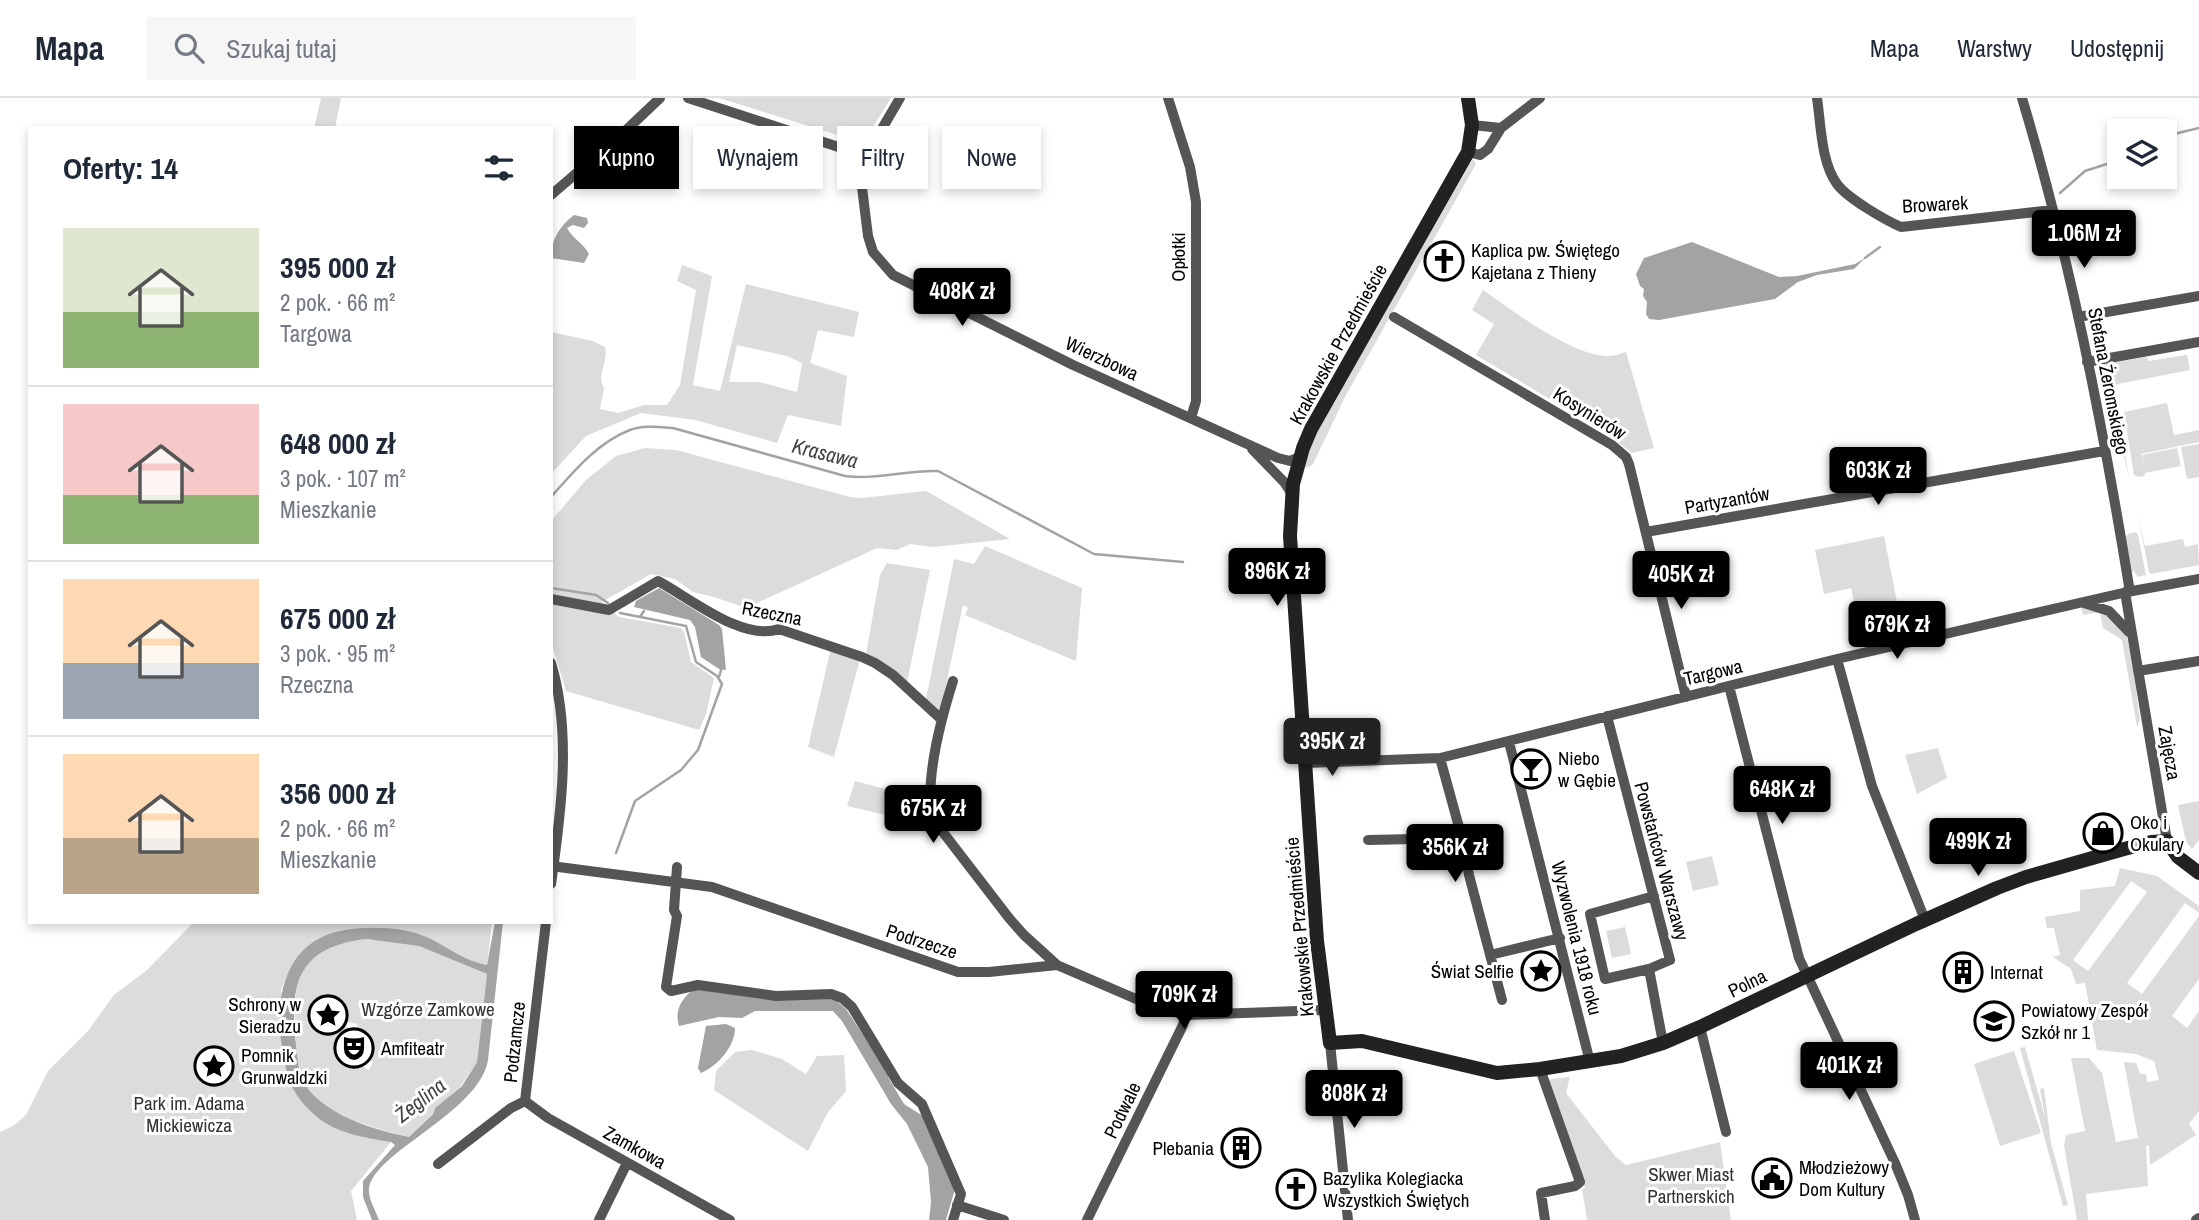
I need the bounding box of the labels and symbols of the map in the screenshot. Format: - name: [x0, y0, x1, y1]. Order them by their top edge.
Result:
- street label: Browarek: [1901, 189, 1969, 219]
- pin: 1.06M zł: [2012, 211, 2156, 270]
- street label: Opłotki: [1165, 232, 1191, 282]
- place label: Kaplica pw. Świętego Kajetana z Thieny: [1471, 237, 1620, 285]
- church icon: Kaplica pw. Świętego Kajetana z Thieny: [1423, 240, 1465, 282]
- street label: Krakowskie Przedmieście: [1283, 259, 1393, 429]
- pin: 408K zł: [897, 268, 1027, 328]
- street label: Stefana Żeromskiego: [2082, 305, 2136, 457]
- street label: Wierzbowa: [1061, 330, 1143, 386]
- street label: Kosynierów: [1549, 380, 1632, 446]
- water label: Krasawa: [789, 431, 861, 475]
- pin: 603K zł: [1813, 448, 1943, 507]
- street label: Partyzantów: [1683, 480, 1772, 520]
- pin: 896K zł: [1212, 548, 1342, 608]
- pin: 405K zł: [1616, 552, 1746, 611]
- street label: Rzeczna: [740, 594, 805, 632]
- pin: 679K zł: [1832, 602, 1962, 661]
- street label: Targowa: [1681, 653, 1745, 691]
- pin: 395K zł: [1267, 718, 1397, 778]
- street label: Zajęcza: [2152, 724, 2188, 782]
- place label: Niebo w Gębie: [1558, 745, 1616, 793]
- bar icon: Niebo w Gębie: [1510, 748, 1552, 790]
- pin: 648K zł: [1717, 766, 1847, 826]
- street label: Powstańców Warszawy: [1628, 779, 1696, 943]
- pin: 675K zł: [868, 786, 998, 845]
- place label: Oko i Okulary: [2130, 809, 2184, 857]
- shop icon: Oko i Okulary: [2082, 812, 2124, 854]
- pin: 499K zł: [1913, 818, 2043, 878]
- pin: 356K zł: [1390, 824, 1520, 884]
- street label: Krakowskie Przedmieście: [1278, 836, 1320, 1018]
- street label: Wyzwolenia 1918 roku: [1545, 858, 1609, 1018]
- street label: Podrzecze: [883, 917, 961, 965]
- place icon: Świat Selfie: [1520, 950, 1562, 992]
- building icon: Internat: [1942, 951, 1984, 993]
- place label: Świat Selfie: [1431, 958, 1514, 984]
- place label: Internat: [1990, 959, 2044, 985]
- street label: Polna: [1723, 962, 1771, 1003]
- pin: 709K zł: [1119, 972, 1249, 1031]
- place label: Schrony w Sieradzu: [228, 991, 302, 1039]
- place icon: Schrony w Sieradzu: [307, 994, 349, 1036]
- park label: Wzgórze Zamkowe: [361, 996, 495, 1022]
- place label: Powiatowy Zespół Szkół nr 1: [2021, 997, 2149, 1045]
- street label: Podzamcze: [497, 1000, 531, 1084]
- school or university icon: Powiatowy Zespół Szkół nr 1: [1973, 1000, 2015, 1042]
- theatre icon: Amfiteatr: [333, 1027, 375, 1069]
- place label: Amfiteatr: [380, 1035, 445, 1061]
- place label: Pomnik Grunwaldzki: [241, 1042, 328, 1090]
- pin: 401K zł: [1784, 1042, 1914, 1102]
- place icon: Pomnik Grunwaldzki: [193, 1045, 235, 1087]
- pin: 808K zł: [1289, 1070, 1419, 1130]
- water label: Żeglina: [388, 1071, 452, 1130]
- street label: Podwale: [1097, 1077, 1147, 1143]
- park label: Park im. Adama Mickiewicza: [134, 1090, 245, 1138]
- street label: Zamkowa: [599, 1119, 671, 1175]
- building icon: Plebania: [1220, 1127, 1262, 1169]
- place label: Plebania: [1152, 1135, 1214, 1161]
- place label: Młodzieżowy Dom Kultury: [1799, 1154, 1889, 1202]
- public building icon: Młodzieżowy Dom Kultury: [1751, 1157, 1793, 1199]
- park label: Skwer Miast Partnerskich: [1647, 1161, 1735, 1209]
- place label: Bazylika Kolegiacka Wszystkich Świętych: [1323, 1165, 1469, 1213]
- church icon: Bazylika Kolegiacka Wszystkich Świętych: [1275, 1168, 1317, 1210]

